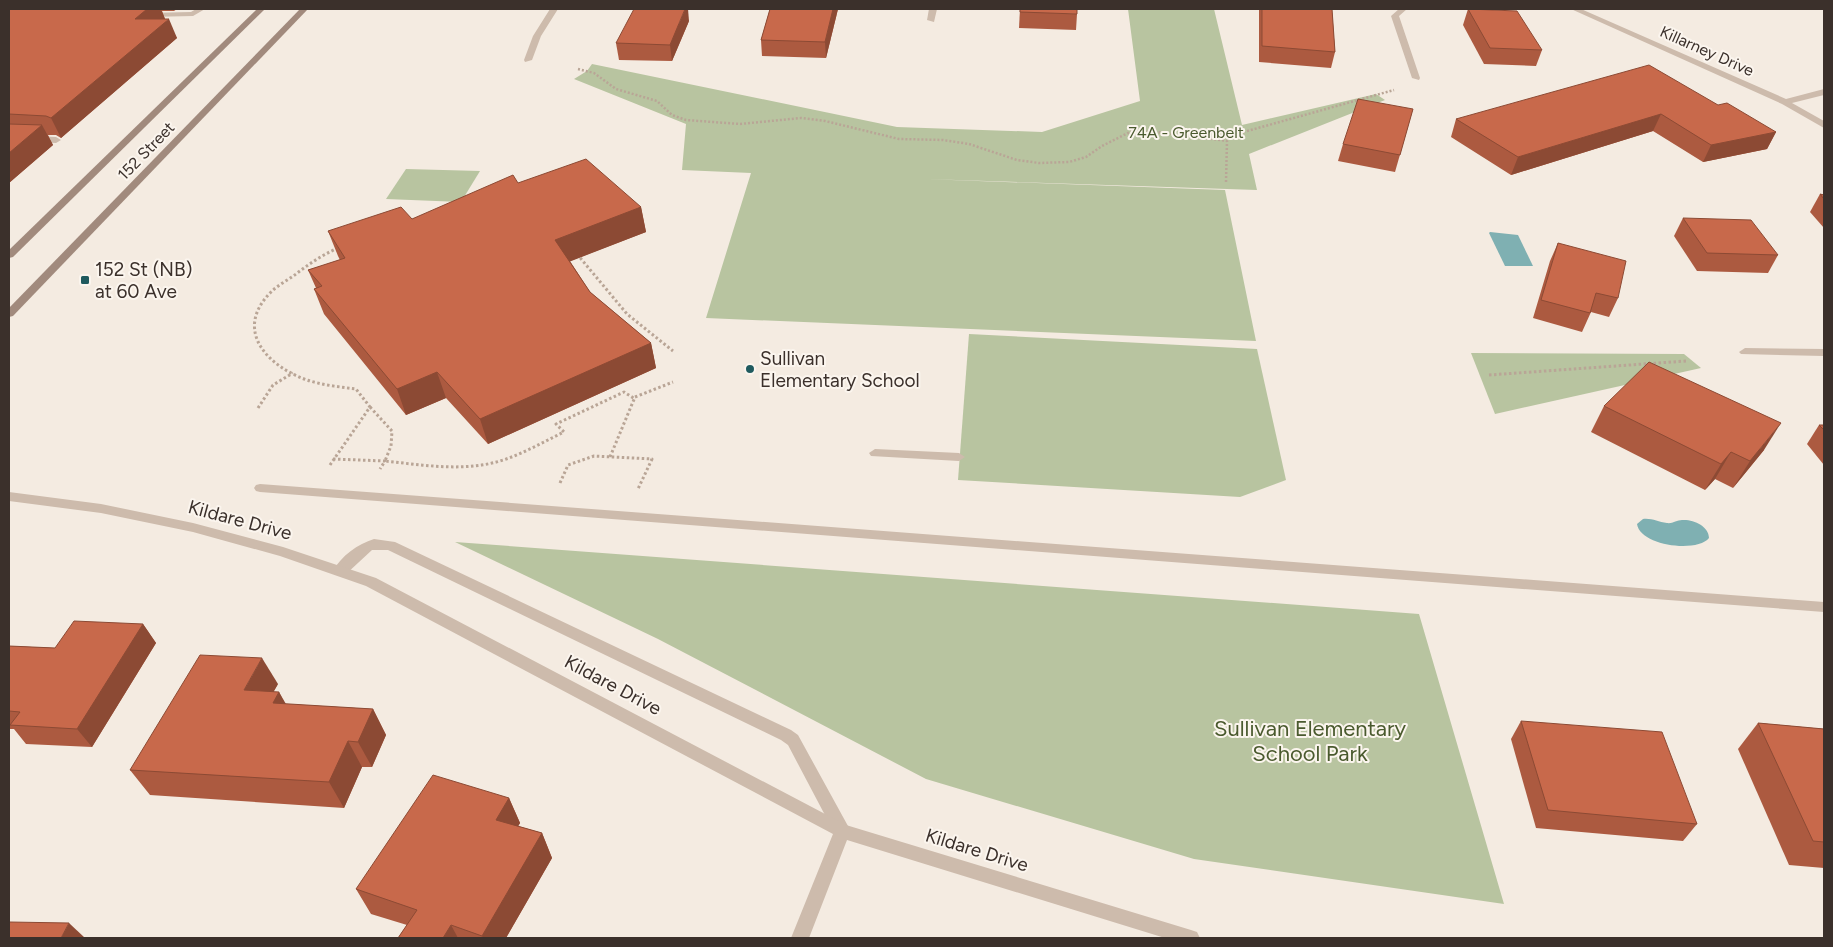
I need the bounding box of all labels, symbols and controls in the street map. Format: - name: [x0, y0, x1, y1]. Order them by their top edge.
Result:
- street label: Killarney Drive: [1657, 22, 1757, 80]
- street label: 152 Street: [114, 118, 178, 184]
- park label: 74A - Greenbelt: [1128, 123, 1244, 142]
- place label: 152 St (NB) at 60 Ave: [95, 258, 192, 303]
- marker: 152 St (NB) at 60 Ave: [79, 274, 91, 286]
- place label: Sullivan Elementary School: [760, 347, 920, 392]
- marker: Sullivan Elementary School: [744, 363, 756, 375]
- street label: Kildare Drive: [186, 495, 294, 545]
- street label: Kildare Drive: [561, 650, 665, 720]
- park label: Sullivan Elementary School Park: [1214, 715, 1406, 767]
- street label: Kildare Drive: [923, 823, 1031, 877]

